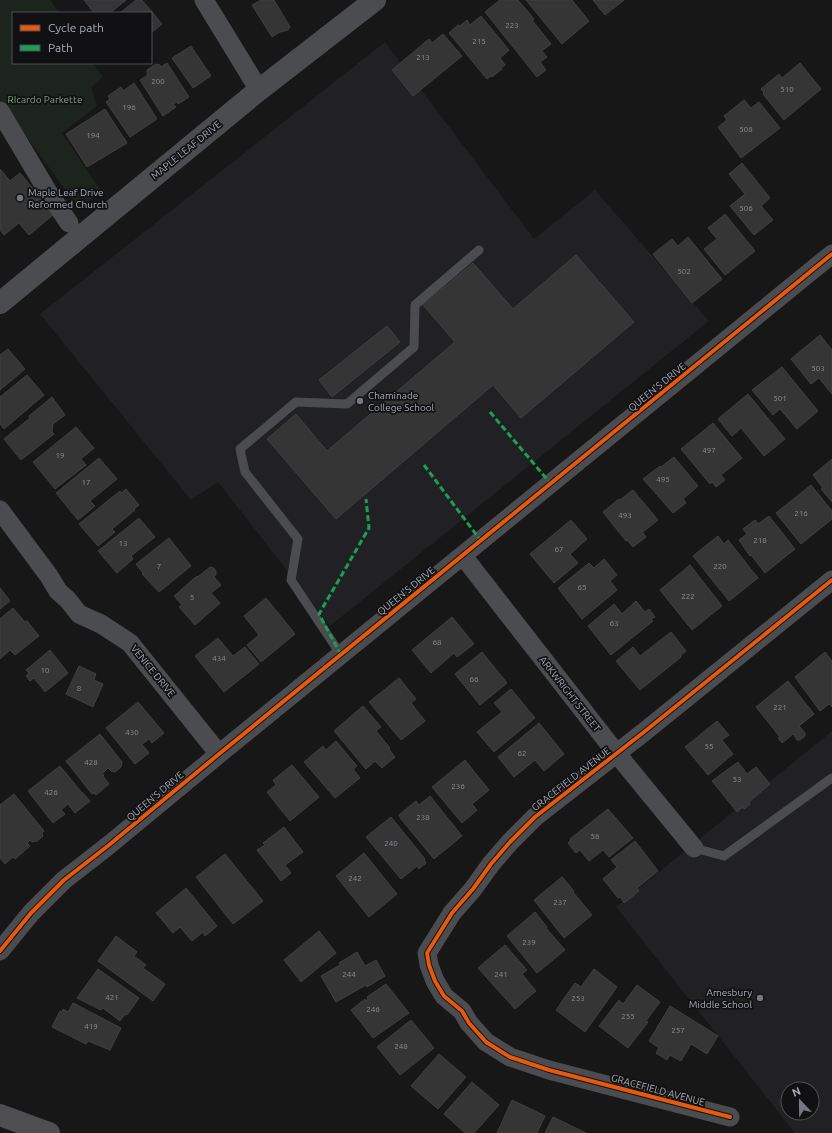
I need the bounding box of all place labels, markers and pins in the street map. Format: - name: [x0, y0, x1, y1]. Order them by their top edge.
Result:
- place label: Maple Leaf Drive Reformed Church: [28, 187, 107, 210]
- marker: Maple Leaf Drive Reformed Church: [15, 193, 25, 203]
- place label: Chaminade College School: [368, 390, 435, 413]
- marker: Chaminade College School: [355, 396, 365, 406]
- place label: Amesbury Middle School: [689, 987, 752, 1010]
- marker: Amesbury Middle School: [755, 993, 765, 1003]

